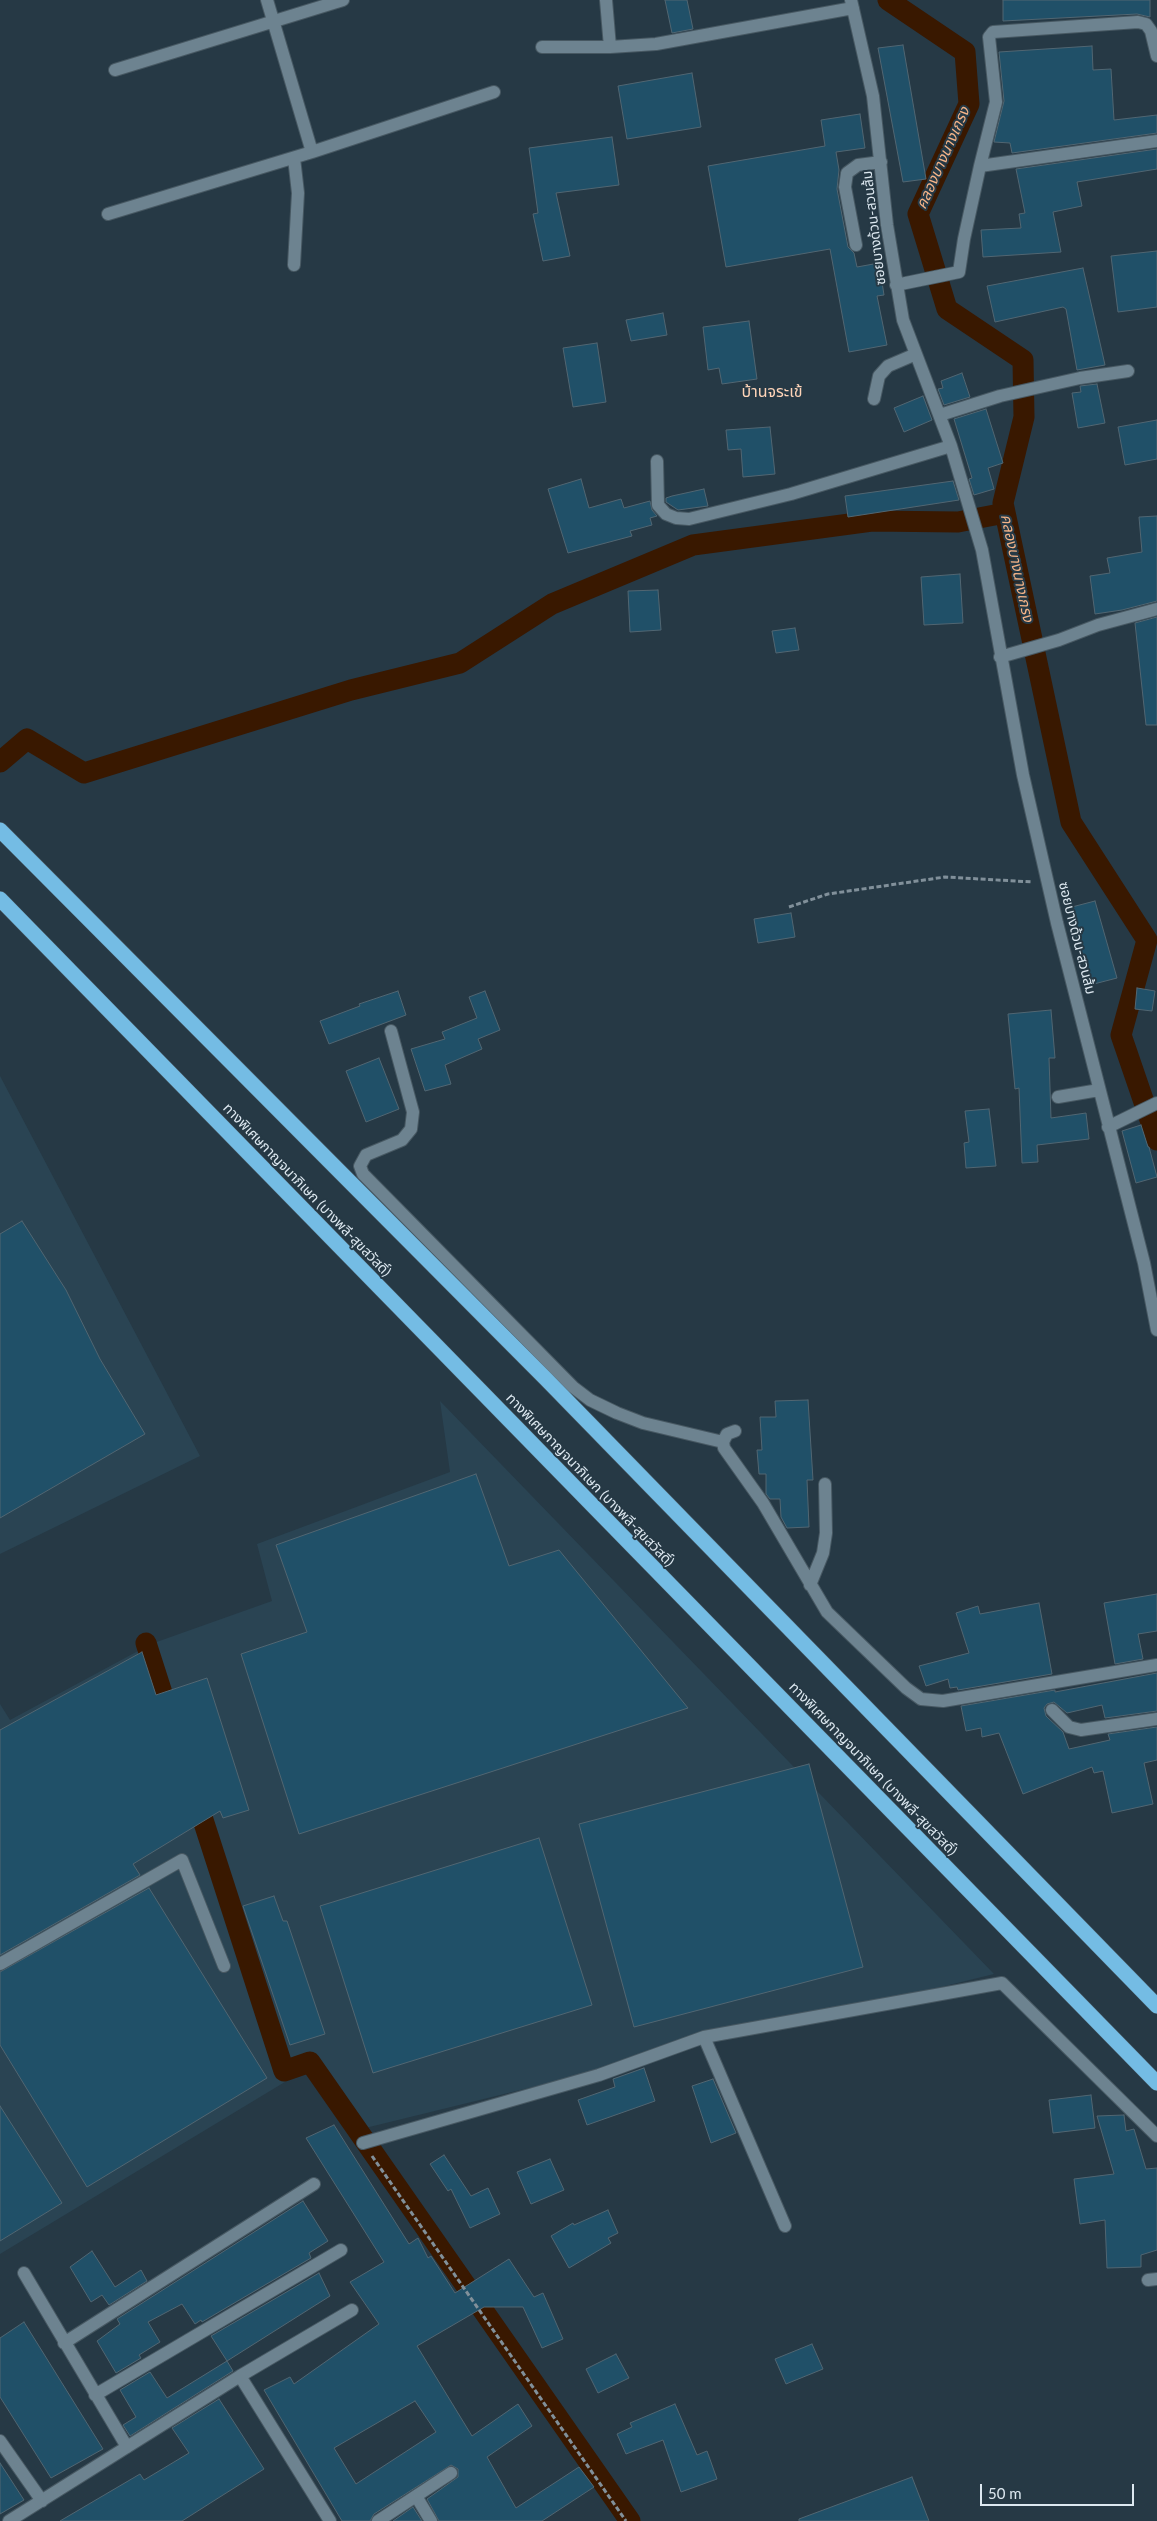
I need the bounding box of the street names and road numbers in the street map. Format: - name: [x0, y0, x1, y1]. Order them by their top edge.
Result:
- street label: ซอยบางด้วน-สวนส้ม: [859, 170, 889, 286]
- street label: ซอยบางด้วน-สวนส้ม: [1055, 880, 1099, 996]
- street label: ทางพิเศษกาญจนาภิเษก (บางพลี-สุขสวัสดิ์): [220, 1100, 394, 1280]
- street label: ทางพิเศษกาญจนาภิเษก (บางพลี-สุขสวัสดิ์): [503, 1390, 677, 1570]
- street label: ทางพิเศษกาญจนาภิเษก (บางพลี-สุขสวัสดิ์): [786, 1679, 960, 1859]

